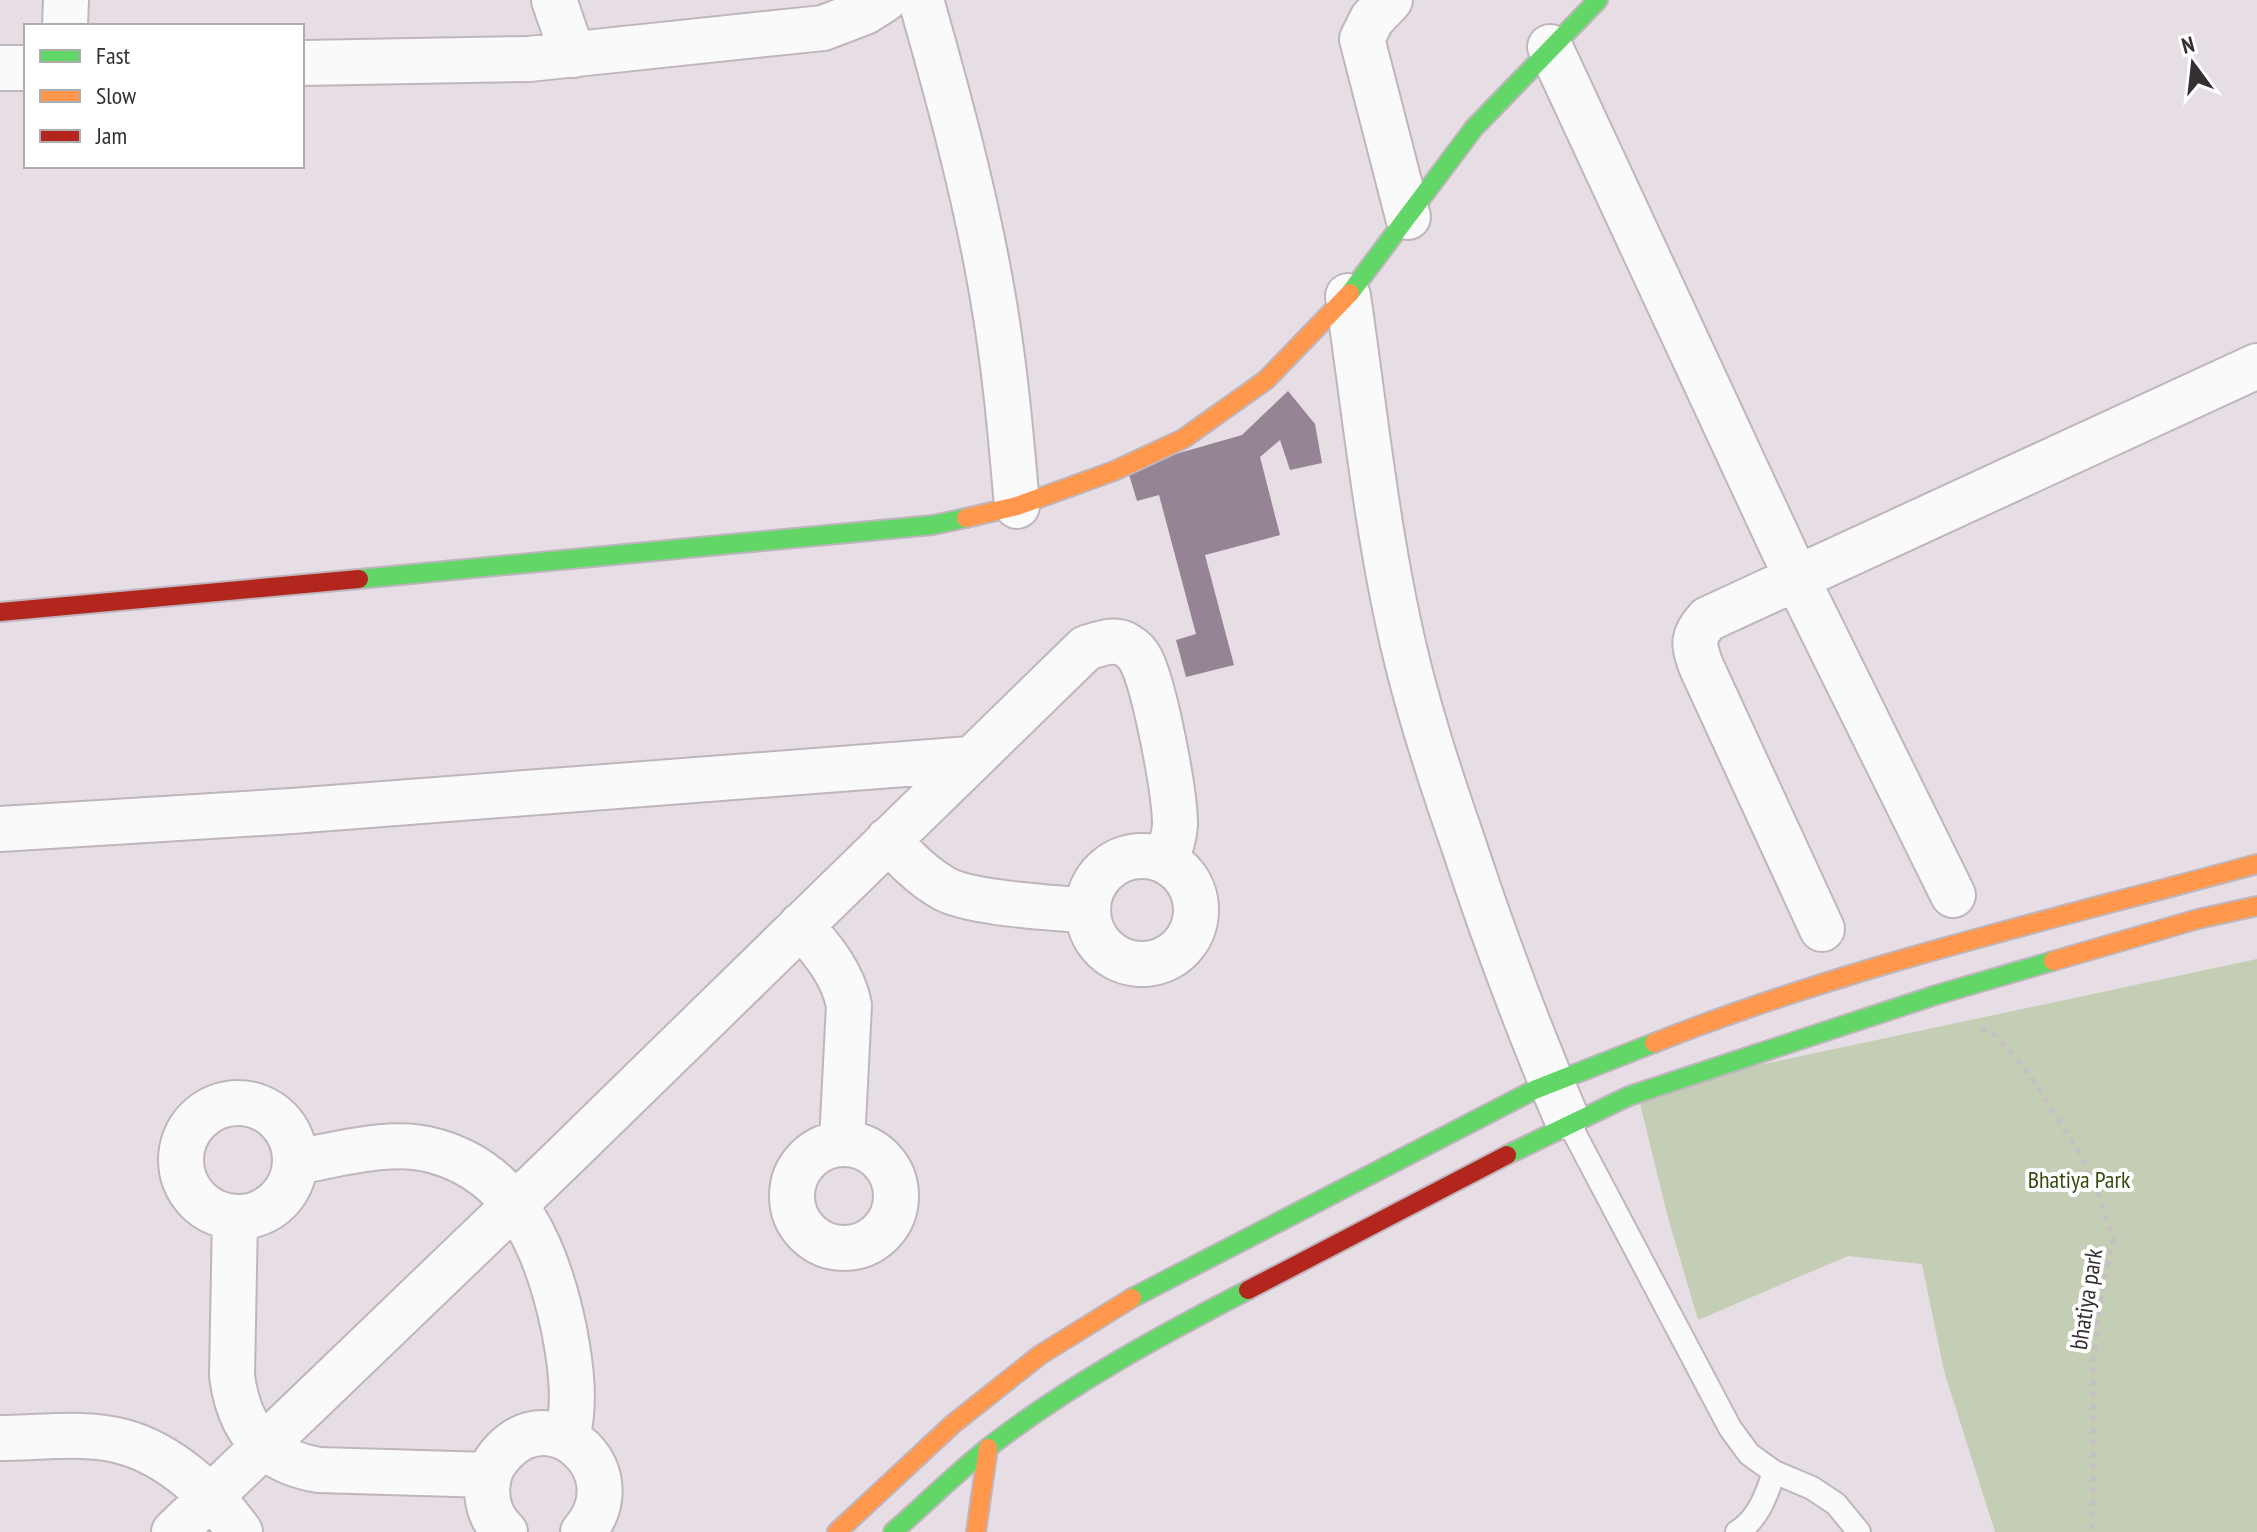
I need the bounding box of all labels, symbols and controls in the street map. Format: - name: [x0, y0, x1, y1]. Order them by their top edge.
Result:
- legend: [24, 24, 304, 168]
- north arrow: [2153, 24, 2233, 104]
- text: N: [2178, 30, 2197, 60]
- text: Fast: [96, 40, 131, 71]
- text: Slow: [96, 80, 137, 111]
- text: Jam: [95, 120, 127, 151]
- park label: Bhatiya Park: [2028, 1164, 2131, 1195]
- street label: bhatiya park: [2063, 1246, 2109, 1352]

